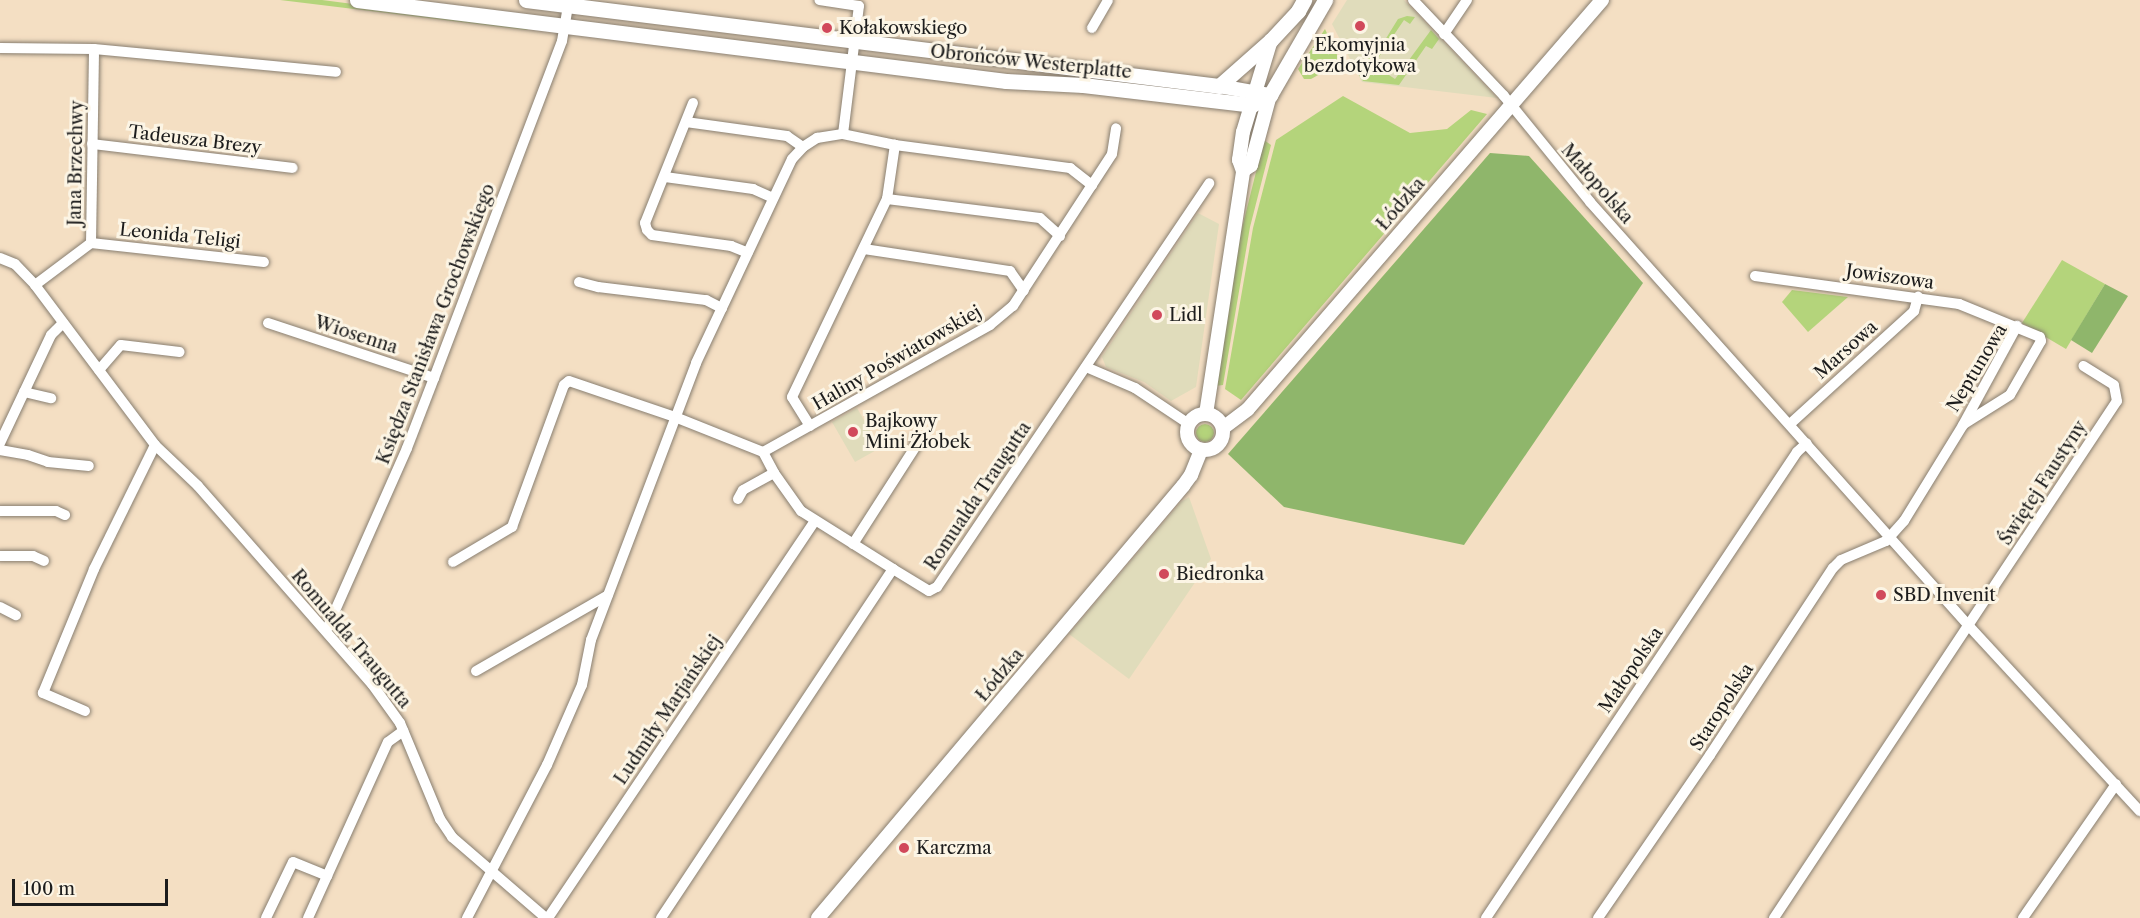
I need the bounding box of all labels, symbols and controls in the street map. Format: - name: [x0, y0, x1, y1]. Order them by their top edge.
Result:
- place label: Kołakowskiego: [839, 17, 967, 39]
- marker: Ekomyjnia bezdotykowa: [1353, 19, 1367, 33]
- marker: Kołakowskiego: [820, 21, 834, 35]
- place label: Ekomyjnia bezdotykowa: [1304, 35, 1416, 78]
- street label: Obrońców Westerplatte: [929, 41, 1133, 83]
- street label: Jana Brzechwy: [64, 100, 88, 226]
- street label: Tadeusza Brezy: [127, 121, 263, 159]
- street label: Małopolska: [1556, 140, 1638, 228]
- street label: Łódzka: [1372, 173, 1430, 235]
- street label: Księdza Stanisława Grochowskiego: [372, 180, 500, 468]
- street label: Leonida Teligi: [118, 219, 242, 253]
- street label: Jowiszowa: [1845, 260, 1935, 294]
- street label: Haliny Poświatowskiej: [809, 301, 985, 415]
- place label: Lidl: [1169, 304, 1203, 326]
- marker: Lidl: [1150, 308, 1164, 322]
- street label: Wiosenna: [312, 311, 400, 359]
- street label: Marsowa: [1810, 316, 1882, 384]
- street label: Neptunowa: [1942, 320, 2012, 416]
- place label: Bajkowy Mini Żłobek: [865, 411, 970, 454]
- street label: Romualda Traugutta: [920, 417, 1036, 575]
- street label: Świętej Faustyny: [1995, 417, 2091, 549]
- marker: Bajkowy Mini Żłobek: [846, 425, 860, 439]
- place label: Biedronka: [1176, 563, 1264, 585]
- street label: Romualda Traugutta: [286, 565, 416, 713]
- marker: Biedronka: [1157, 567, 1171, 581]
- place label: SBD Invenit: [1893, 584, 1996, 606]
- marker: SBD Invenit: [1874, 588, 1888, 602]
- street label: Małopolska: [1594, 623, 1668, 717]
- street label: Ludmiły Marjańskiej: [610, 631, 726, 789]
- street label: Łódzka: [972, 644, 1028, 706]
- street label: Staropolska: [1686, 659, 1758, 755]
- place label: Karczma: [916, 837, 992, 859]
- marker: Karczma: [897, 841, 911, 855]
- scale bar: [15, 867, 171, 905]
- text: 100 m: [23, 878, 75, 900]

